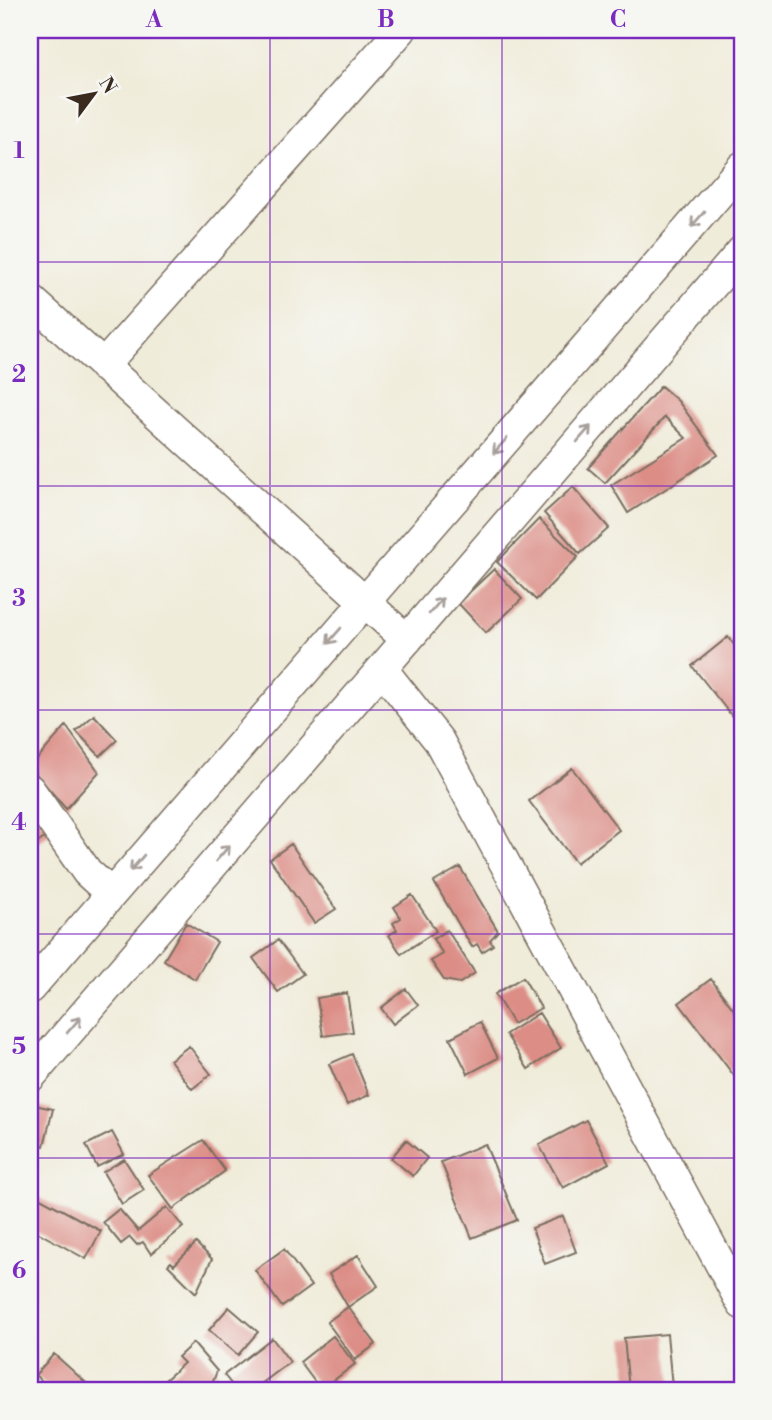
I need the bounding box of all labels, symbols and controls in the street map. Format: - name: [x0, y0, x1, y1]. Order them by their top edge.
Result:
- text: A: [145, 6, 163, 34]
- text: B: [377, 6, 395, 34]
- text: C: [610, 6, 626, 34]
- north arrow: [60, 60, 130, 130]
- text: N: [93, 73, 122, 98]
- text: 1: [13, 137, 25, 165]
- one-way arrow: [690, 210, 706, 228]
- text: 2: [12, 361, 26, 389]
- one-way arrow: [576, 425, 592, 443]
- one-way arrow: [492, 437, 508, 455]
- text: 3: [12, 585, 26, 613]
- one-way arrow: [428, 598, 444, 616]
- one-way arrow: [326, 626, 342, 644]
- text: 4: [11, 809, 27, 837]
- one-way arrow: [215, 844, 231, 862]
- one-way arrow: [129, 854, 145, 872]
- one-way arrow: [66, 1016, 82, 1034]
- text: 5: [12, 1033, 26, 1061]
- text: 6: [12, 1257, 26, 1285]

